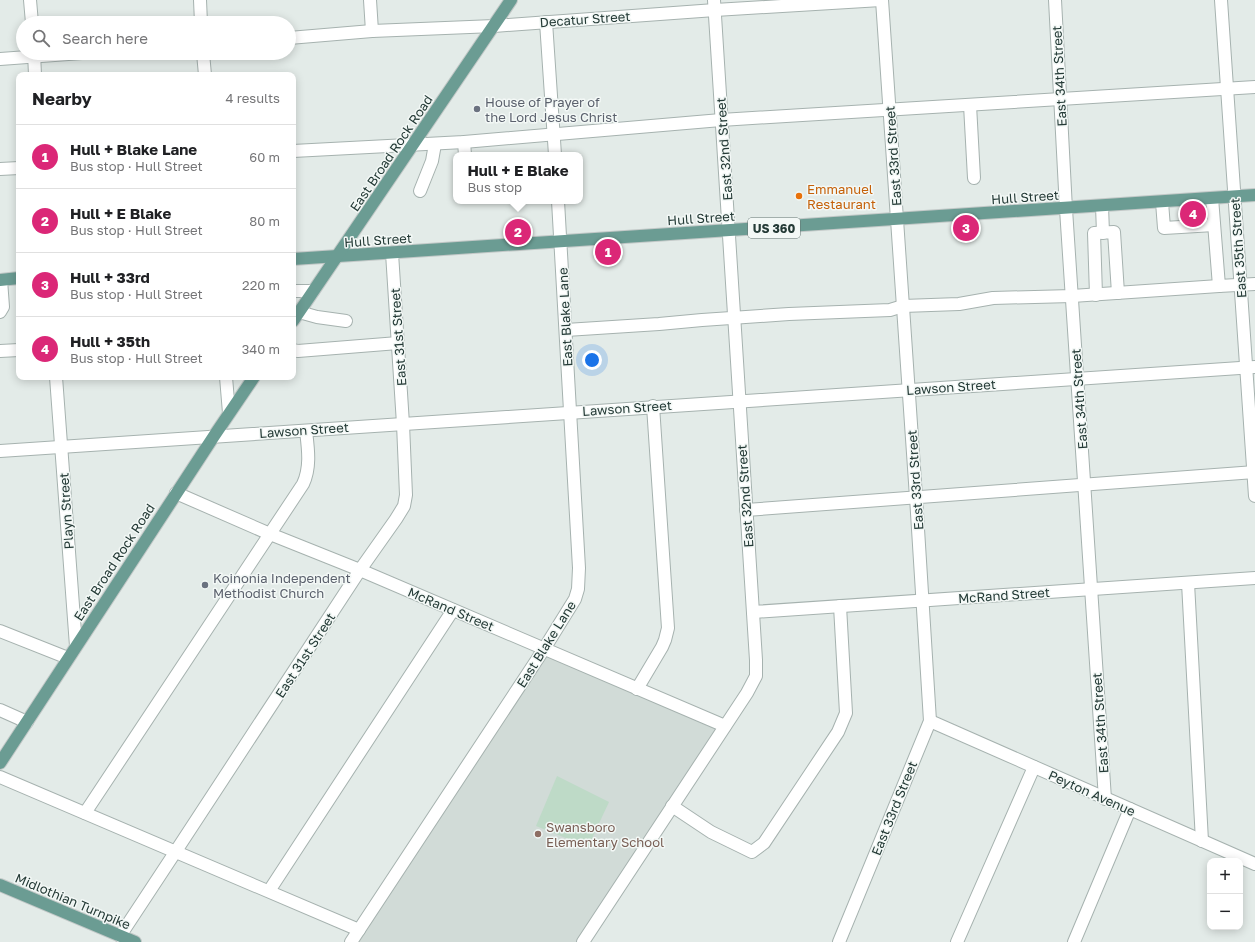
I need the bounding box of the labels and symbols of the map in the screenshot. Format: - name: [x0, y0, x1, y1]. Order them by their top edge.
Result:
- street label: Decatur Street: [539, 8, 631, 30]
- street label: East 34th Street: [1048, 25, 1070, 127]
- street label: East Broad Rock Road: [346, 92, 436, 214]
- place label: House of Prayer of the Lord Jesus Christ: [485, 94, 617, 125]
- street label: East 32nd Street: [712, 97, 736, 201]
- marker: House of Prayer of the Lord Jesus Christ: [472, 104, 482, 114]
- street label: East 33rd Street: [882, 105, 904, 207]
- place label: Emmanuel Restaurant: [807, 181, 876, 212]
- street label: Hull Street: [991, 187, 1059, 207]
- marker: Emmanuel Restaurant: [794, 191, 804, 201]
- street label: East 35th Street: [1227, 197, 1249, 299]
- pin: 4: [1180, 199, 1206, 229]
- street label: Hull Street: [667, 208, 735, 228]
- pin: 3: [953, 213, 979, 243]
- pin: 2: [505, 217, 531, 247]
- road number: US 360: [748, 218, 800, 238]
- street label: Hull Street: [344, 230, 412, 250]
- pin: 1: [595, 237, 621, 267]
- street label: East Blake Lane: [554, 267, 576, 367]
- street label: East 31st Street: [387, 287, 409, 387]
- street label: East 34th Street: [1067, 348, 1091, 450]
- your location: [582, 350, 602, 370]
- street label: Lawson Street: [906, 376, 996, 398]
- street label: Lawson Street: [582, 397, 672, 419]
- street label: Lawson Street: [259, 419, 349, 441]
- street label: East 33rd Street: [904, 429, 926, 531]
- street label: East 32nd Street: [733, 444, 757, 548]
- street label: Playn Street: [55, 472, 77, 550]
- street label: East Broad Rock Road: [70, 500, 158, 624]
- place label: Koinonia Independent Methodist Church: [213, 570, 351, 601]
- marker: Koinonia Independent Methodist Church: [200, 580, 210, 590]
- street label: McRand Street: [406, 584, 496, 634]
- street label: McRand Street: [958, 584, 1050, 606]
- street label: East Blake Lane: [513, 598, 579, 690]
- street label: East 31st Street: [272, 609, 338, 701]
- street label: East 34th Street: [1088, 672, 1112, 774]
- street label: East 33rd Street: [868, 758, 920, 858]
- street label: Peyton Avenue: [1046, 767, 1138, 819]
- place label: Swansboro Elementary School: [546, 819, 664, 850]
- marker: Swansboro Elementary School: [533, 829, 543, 839]
- street label: Midlothian Turnpike: [13, 869, 133, 933]

